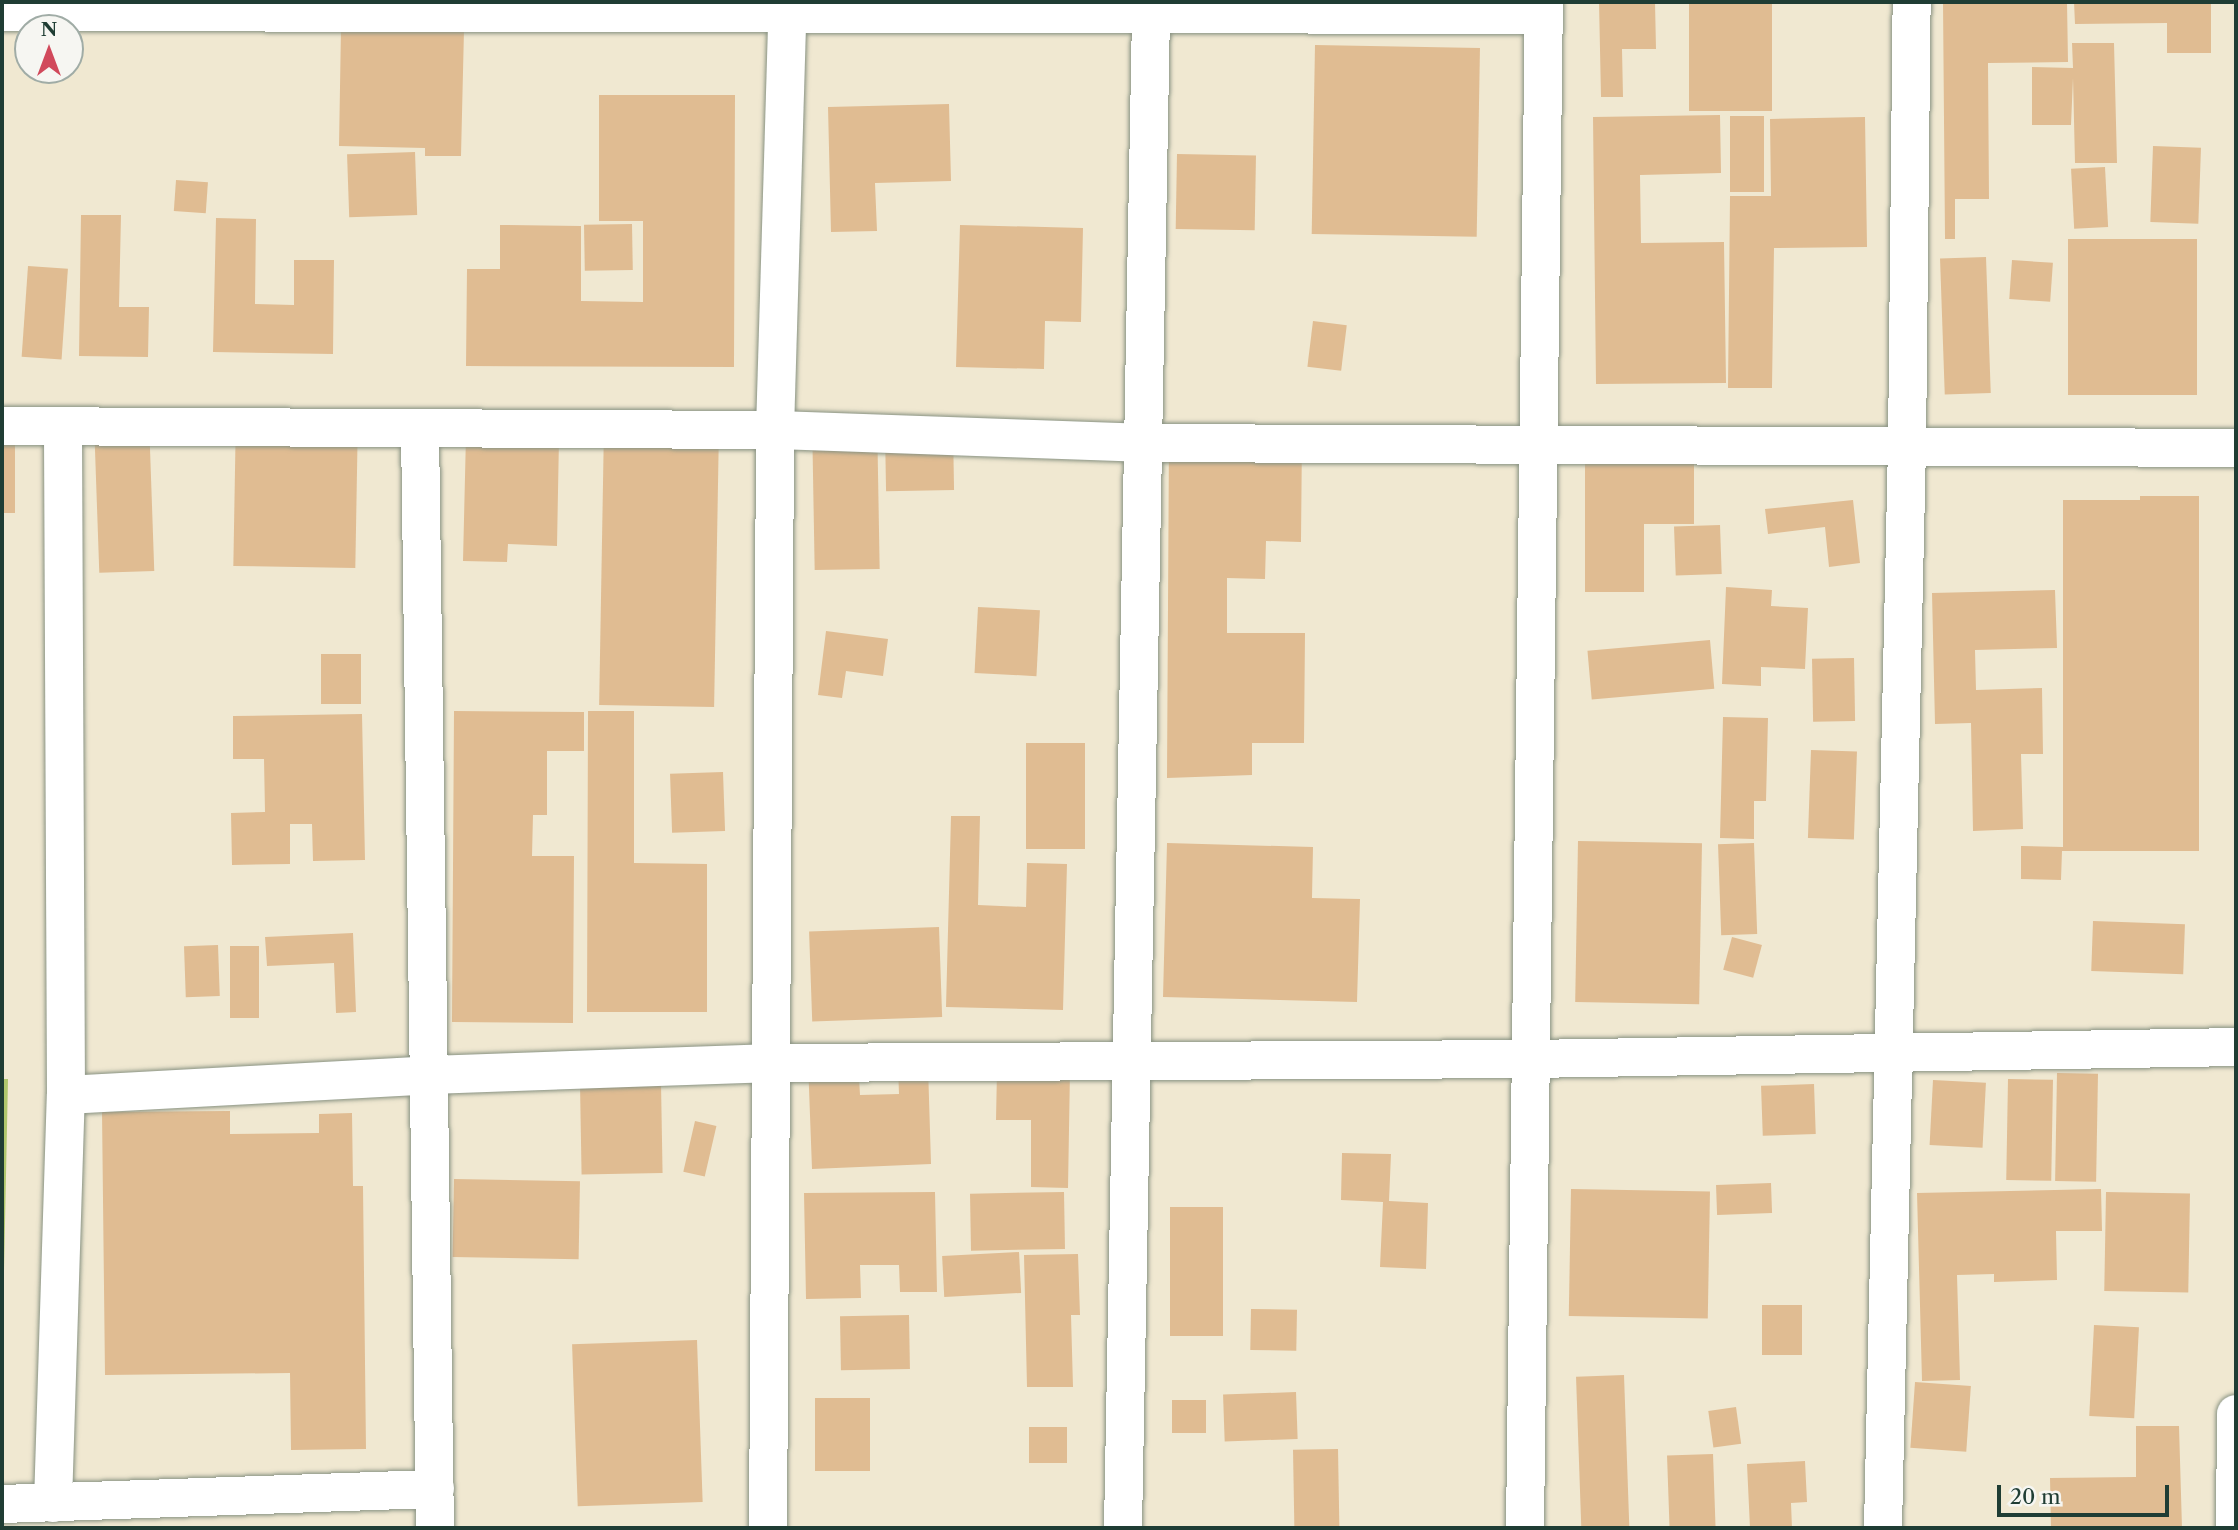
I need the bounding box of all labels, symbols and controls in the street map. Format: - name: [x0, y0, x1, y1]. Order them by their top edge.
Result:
- north arrow: [14, 14, 84, 84]
- text: N: [41, 18, 57, 41]
- scale bar: [2000, 1470, 2172, 1514]
- text: 20 m: [2010, 1484, 2061, 1509]

